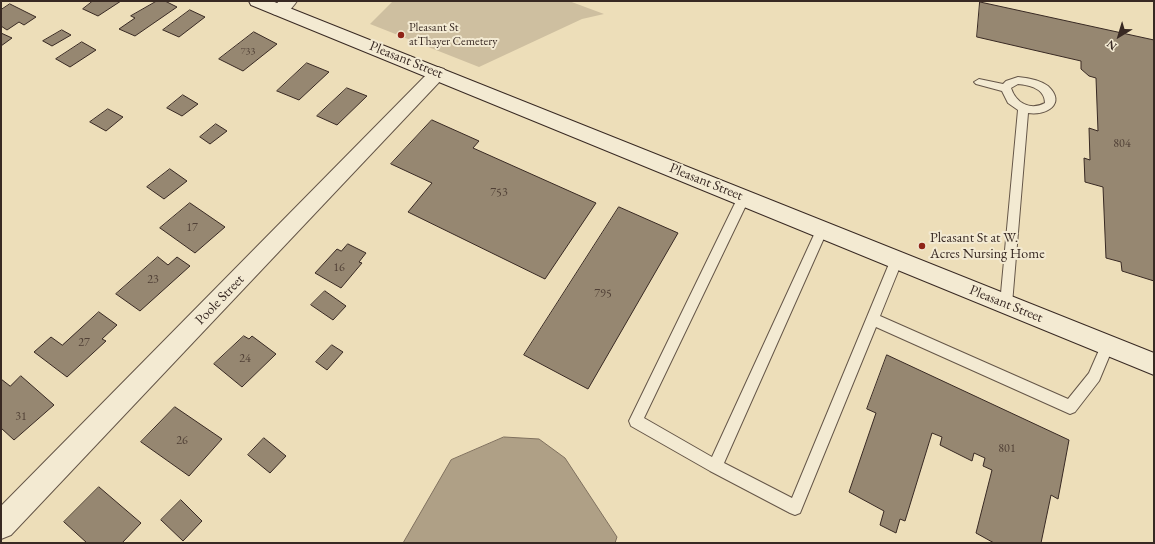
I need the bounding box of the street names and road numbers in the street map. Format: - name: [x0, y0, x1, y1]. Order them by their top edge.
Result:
- street label: Pleasant Street: [367, 38, 445, 82]
- street label: Pleasant Street: [667, 160, 745, 204]
- street label: Poole Street: [192, 271, 248, 329]
- street label: Pleasant Street: [967, 282, 1045, 326]

